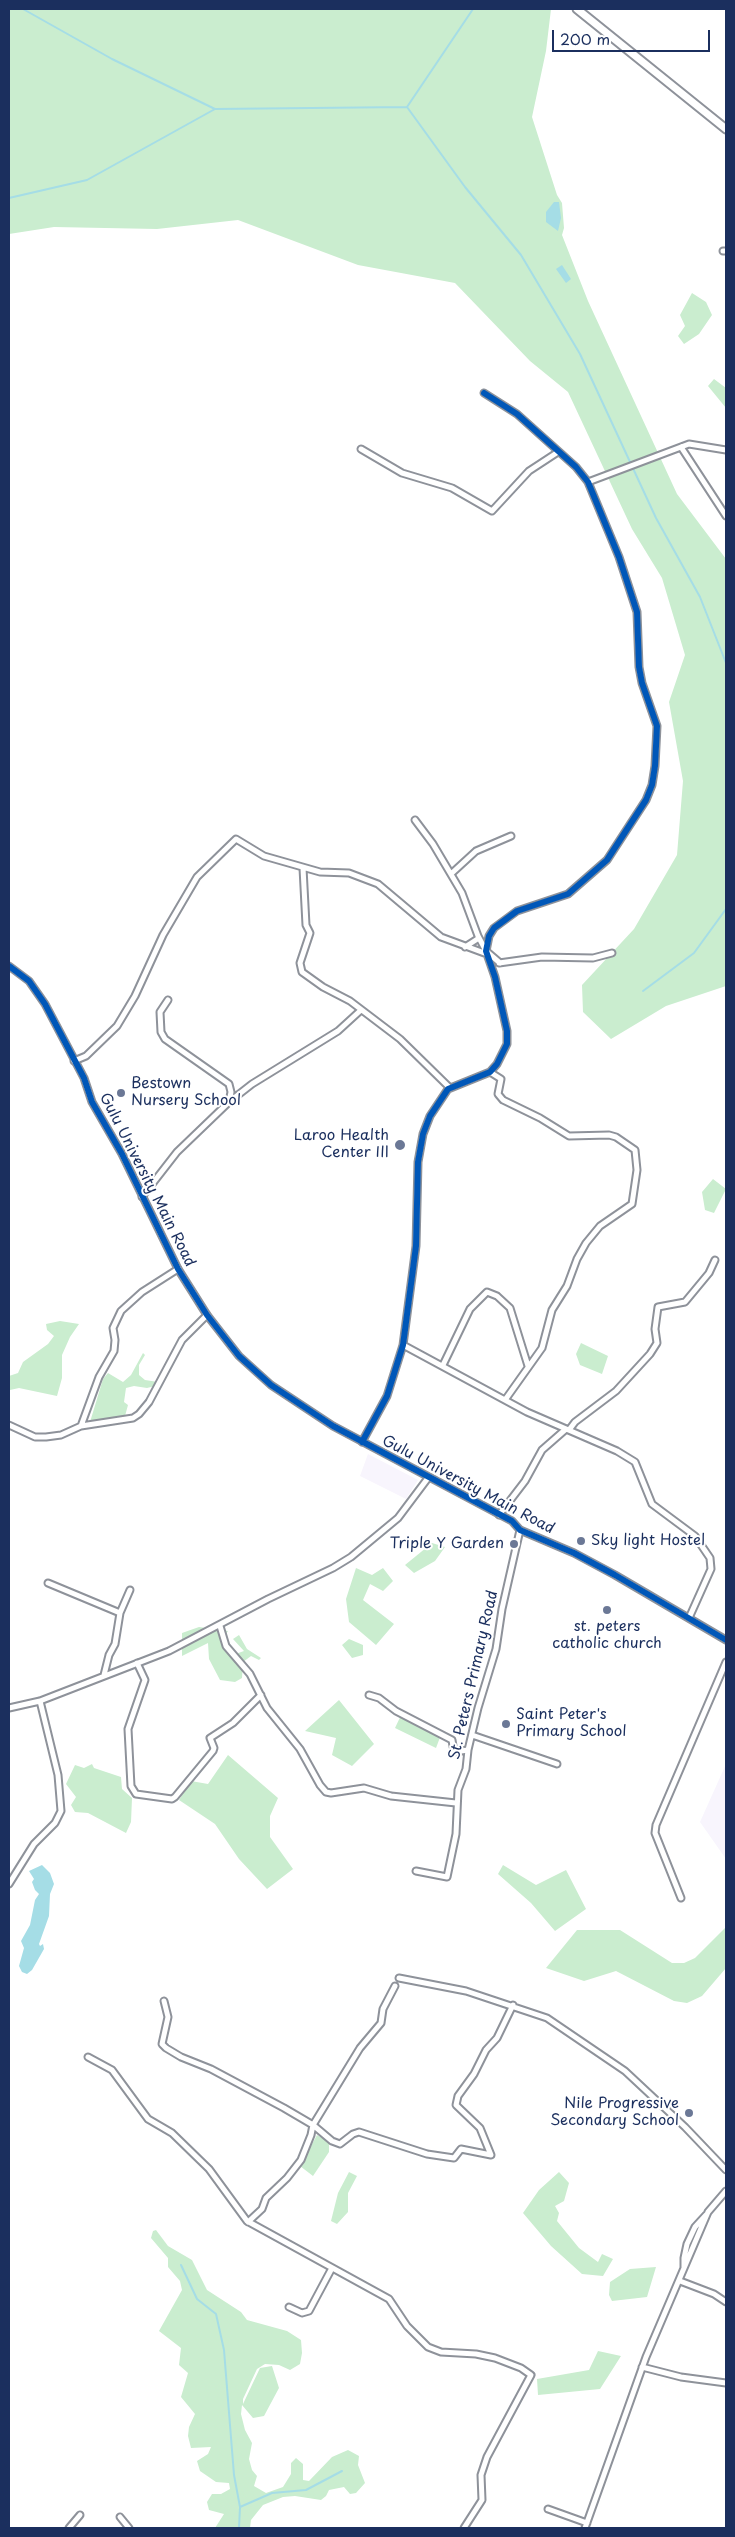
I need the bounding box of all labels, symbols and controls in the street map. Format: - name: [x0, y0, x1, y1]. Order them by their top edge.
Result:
- scale bar: [555, 20, 712, 52]
- text: 200 m: [560, 27, 610, 50]
- place label: Bestown Nursery School: [131, 1075, 241, 1110]
- marker: Bestown Nursery School: [115, 1087, 127, 1099]
- street label: Gulu University Main Road: [95, 1090, 199, 1270]
- place label: Laroo Health Center III: [294, 1127, 389, 1162]
- marker: Laroo Health Center III: [393, 1138, 407, 1152]
- street label: Gulu University Main Road: [379, 1432, 557, 1538]
- place label: Sky light Hostel: [591, 1532, 705, 1550]
- place label: Triple Y Garden: [390, 1535, 504, 1553]
- marker: Sky light Hostel: [575, 1535, 587, 1547]
- marker: Triple Y Garden: [508, 1538, 520, 1550]
- street label: St. Peters Primary Road: [446, 1589, 502, 1761]
- marker: st. peters catholic church: [601, 1604, 613, 1616]
- place label: st. peters catholic church: [552, 1618, 662, 1653]
- place label: Saint Peter's Primary School: [516, 1706, 627, 1741]
- marker: Saint Peter's Primary School: [500, 1718, 512, 1730]
- place label: Nile Progressive Secondary School: [550, 2095, 679, 2130]
- marker: Nile Progressive Secondary School: [683, 2107, 695, 2119]

